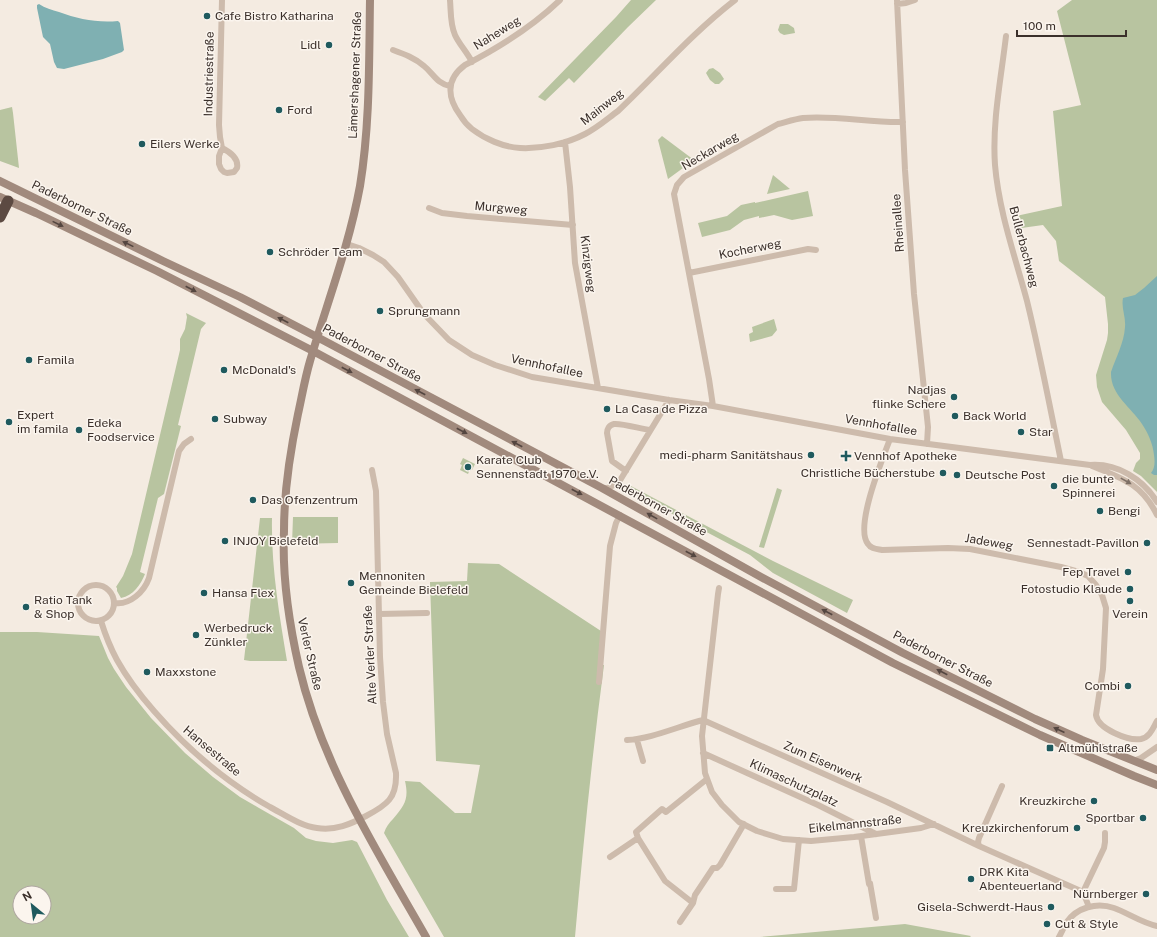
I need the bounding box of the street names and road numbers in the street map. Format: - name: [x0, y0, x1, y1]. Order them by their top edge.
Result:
- street label: Lämershagener Straße: [346, 11, 364, 139]
- street label: Naheweg: [471, 13, 523, 53]
- street label: Industriestraße: [201, 31, 217, 117]
- street label: Mainweg: [578, 86, 626, 128]
- street label: Neckarweg: [679, 129, 741, 173]
- street label: Paderborner Straße: [29, 178, 135, 239]
- street label: Rheinallee: [889, 193, 907, 253]
- street label: Murgweg: [474, 199, 528, 217]
- street label: Bullerbachweg: [1006, 205, 1042, 289]
- street label: Kinzigweg: [578, 234, 598, 294]
- street label: Kocherweg: [718, 236, 782, 262]
- street label: Paderborner Straße: [320, 321, 424, 385]
- street label: Vennhofallee: [510, 352, 585, 381]
- street label: Vennhofallee: [844, 412, 919, 438]
- street label: Paderborner Straße: [606, 473, 710, 539]
- street label: Jadeweg: [964, 531, 1014, 553]
- street label: Alte Verler Straße: [360, 605, 380, 705]
- street label: Verler Straße: [295, 616, 325, 692]
- street label: Paderborner Straße: [891, 628, 995, 690]
- street label: Hansestraße: [180, 723, 244, 779]
- street label: Zum Eisenwerk: [781, 738, 865, 786]
- street label: Klimaschutzplatz: [748, 756, 841, 810]
- street label: Eikelmannstraße: [808, 812, 902, 836]

